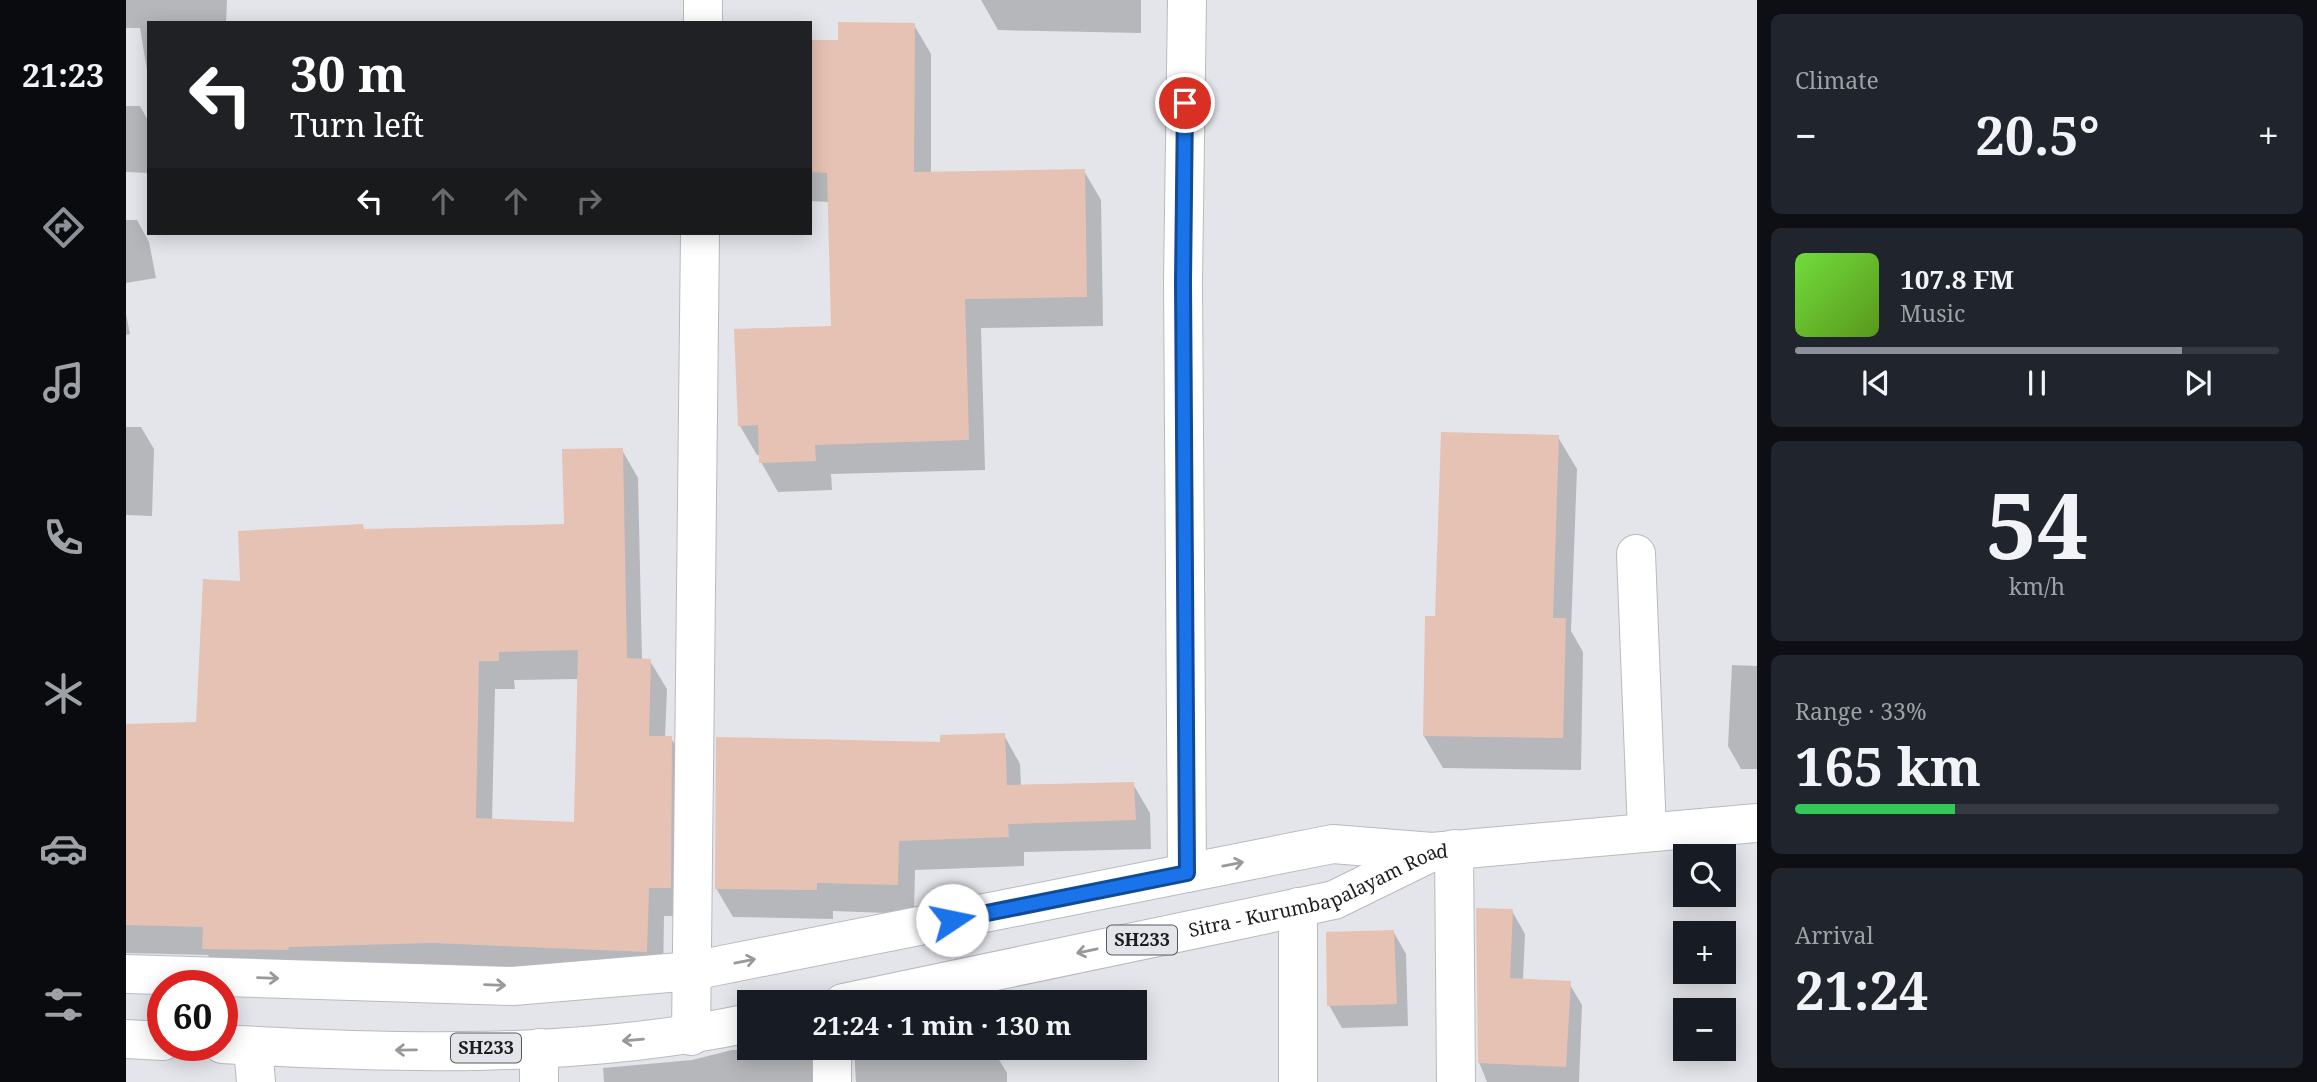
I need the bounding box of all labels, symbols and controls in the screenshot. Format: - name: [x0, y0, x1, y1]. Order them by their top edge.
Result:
- text: 30 m: [290, 40, 406, 106]
- icon: left: [175, 49, 266, 140]
- text: 21:23: [22, 53, 104, 96]
- text: Climate: [1795, 64, 1879, 96]
- pin: [1155, 73, 1215, 133]
- icon: arrive: [1166, 84, 1204, 122]
- text: 20.5°: [1975, 99, 2100, 170]
- text: Turn left: [290, 103, 424, 146]
- text: −: [1795, 109, 1817, 161]
- text: +: [2258, 109, 2279, 161]
- icon: left: [351, 182, 389, 220]
- icon: ahead: [424, 182, 462, 220]
- icon: ahead: [497, 182, 535, 220]
- icon: right: [570, 182, 608, 220]
- icon: directions: [39, 203, 88, 252]
- text: 107.8 FM: [1900, 261, 2014, 297]
- text: Music: [1900, 297, 1965, 329]
- icon: music: [39, 358, 88, 407]
- icon: previous: [1857, 364, 1895, 402]
- icon: pause: [2018, 364, 2056, 402]
- icon: next: [2179, 364, 2217, 402]
- text: 54: [1986, 462, 2088, 586]
- icon: phone: [39, 513, 88, 562]
- text: km/h: [2009, 570, 2065, 602]
- icon: climate: [39, 669, 88, 718]
- text: Range · 33%: [1795, 695, 1927, 727]
- text: 165 km: [1795, 730, 1981, 801]
- icon: car: [39, 824, 88, 873]
- street label: Sitra - Kurumbapalayam Road: [1186, 838, 1449, 943]
- map controls: [1673, 844, 1736, 1061]
- button: search: [1673, 844, 1736, 907]
- one-way arrow: [1221, 857, 1244, 871]
- position arrow: [915, 883, 989, 957]
- text: Arrival: [1795, 919, 1874, 951]
- button: +: [1673, 921, 1736, 984]
- road number: SH233: [1107, 925, 1177, 954]
- one-way arrow: [1076, 945, 1099, 959]
- one-way arrow: [733, 953, 756, 967]
- text: 21:24: [1795, 954, 1928, 1025]
- speed limit sign: 60: [147, 970, 238, 1061]
- one-way arrow: [256, 972, 279, 985]
- one-way arrow: [483, 979, 506, 992]
- icon: filters: [39, 980, 88, 1029]
- button: −: [1673, 998, 1736, 1061]
- text: 21:24 · 1 min · 130 m: [812, 1007, 1072, 1043]
- road number: SH233: [451, 1034, 521, 1063]
- one-way arrow: [622, 1034, 645, 1047]
- one-way arrow: [395, 1043, 418, 1057]

